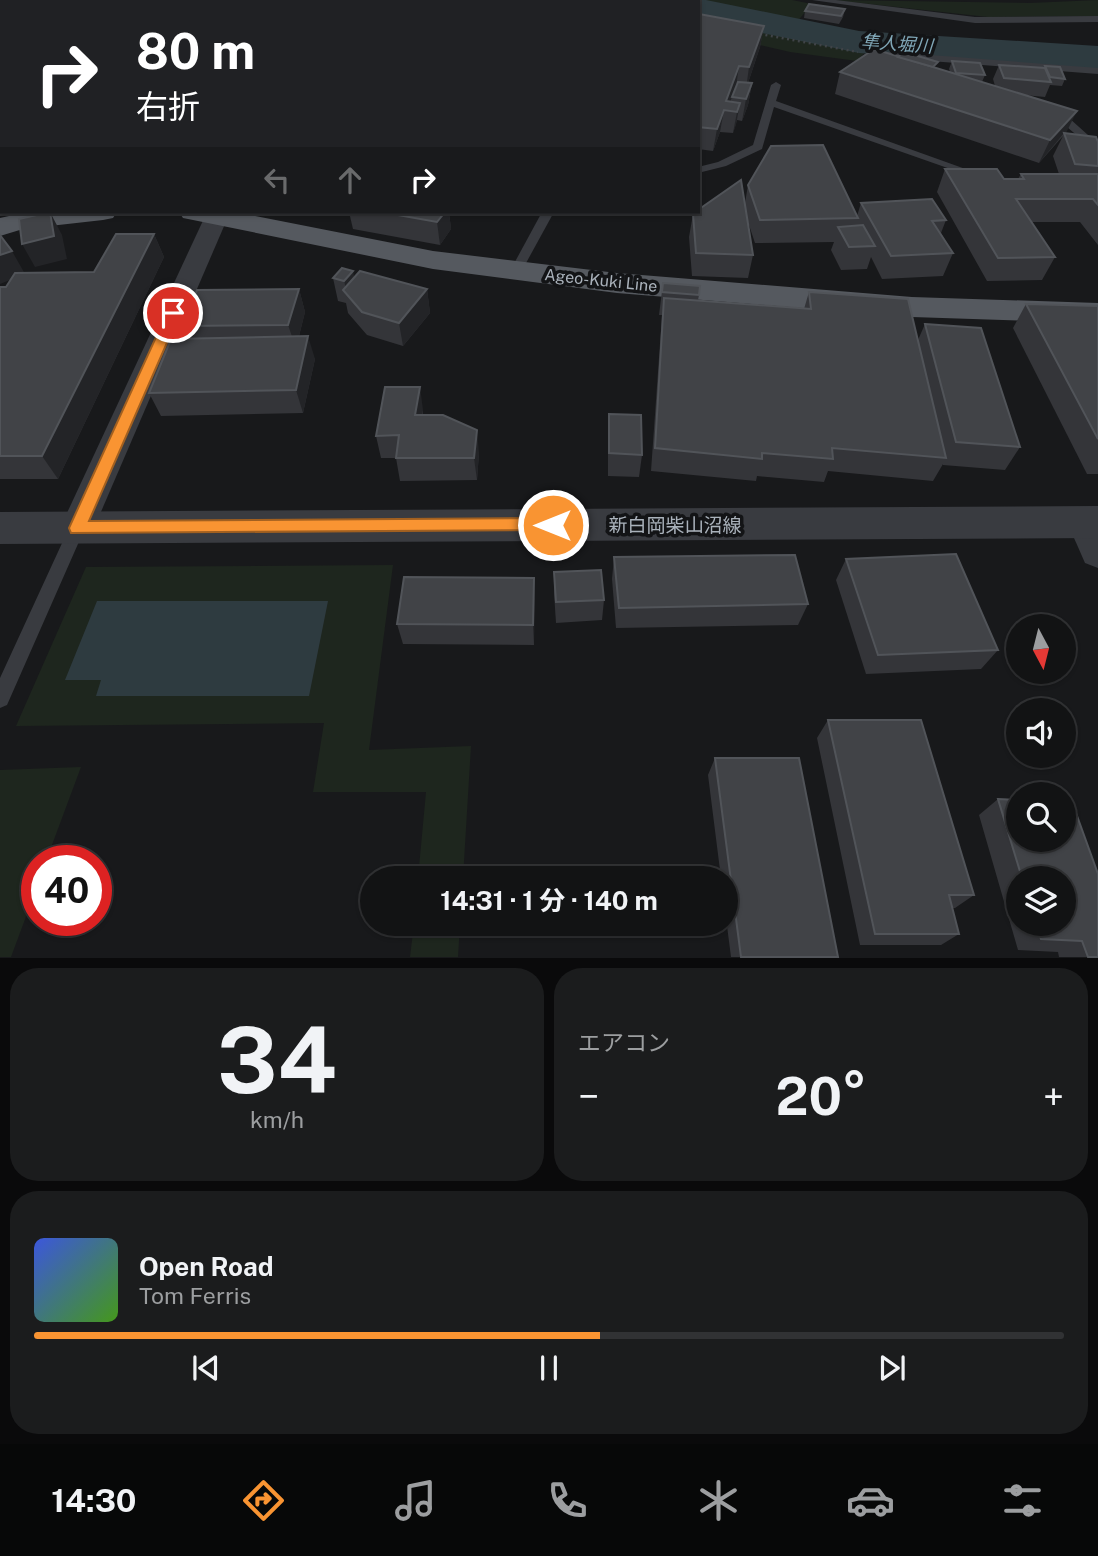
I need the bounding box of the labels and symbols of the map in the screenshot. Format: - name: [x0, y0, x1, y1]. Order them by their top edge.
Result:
- water label: 隼人堀川: [860, 31, 936, 57]
- street label: Ageo-Kuki Line: [544, 265, 658, 296]
- pin: [143, 283, 203, 343]
- position arrow: [516, 488, 590, 562]
- street label: 新白岡柴山沼線: [608, 514, 742, 536]
- north arrow: [1006, 614, 1076, 684]
- speed limit sign: 40: [21, 845, 112, 936]

